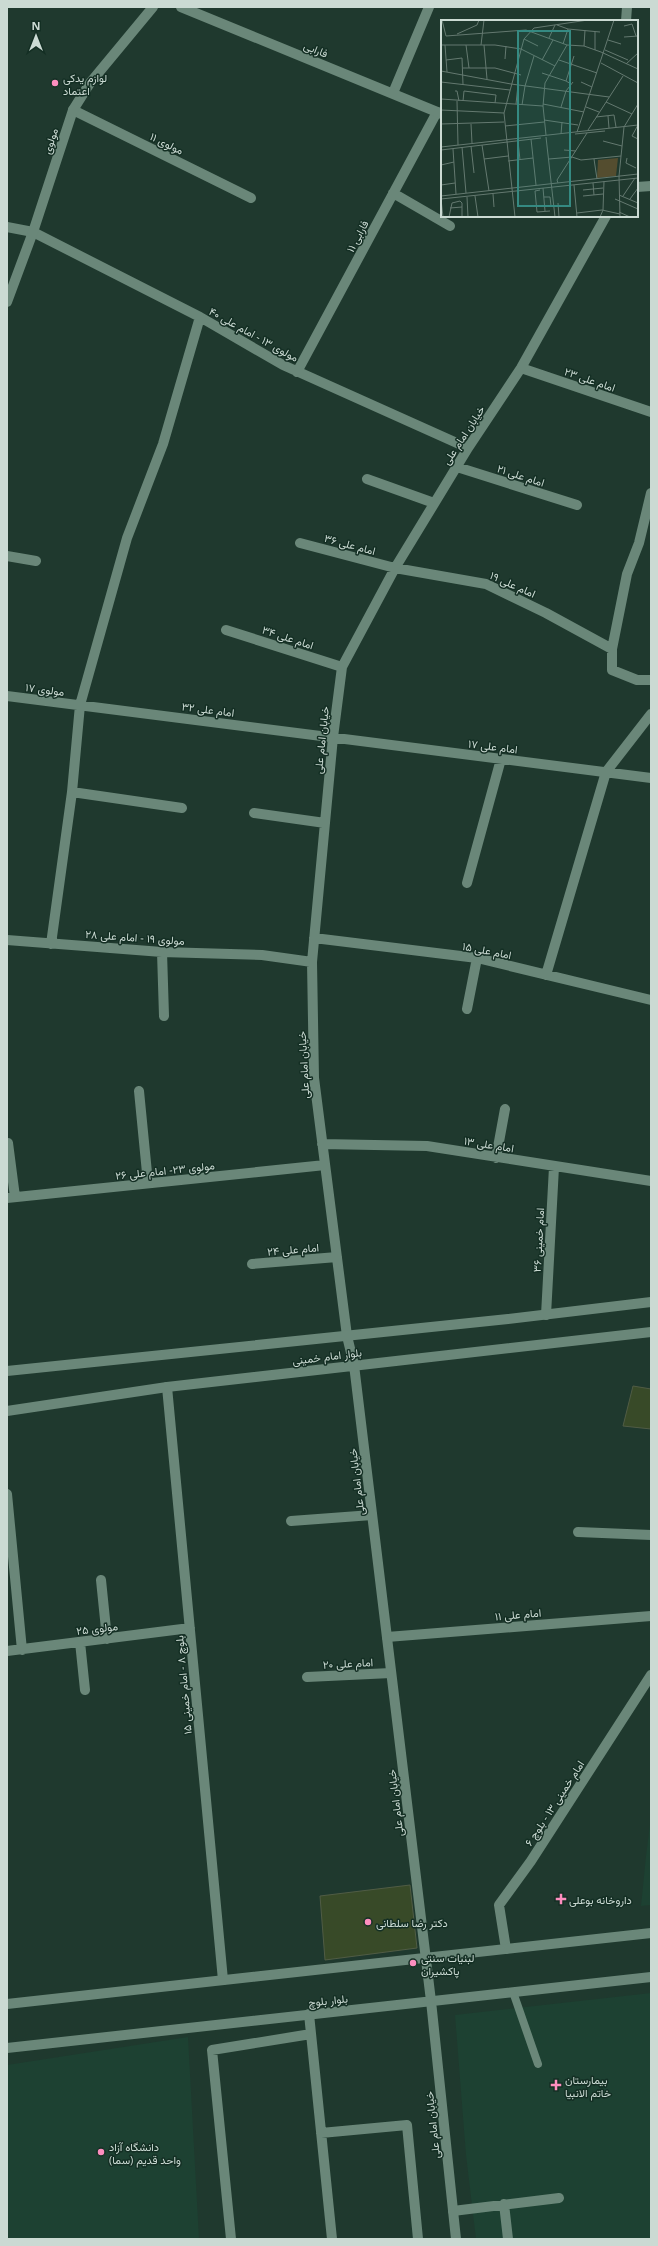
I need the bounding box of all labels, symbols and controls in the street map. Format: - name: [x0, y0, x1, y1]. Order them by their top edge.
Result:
- north arrow: [16, 16, 56, 56]
- text: N: [32, 18, 40, 33]
- inset map: [441, 20, 638, 217]
- street label: فارابی: [302, 37, 330, 61]
- place label: لوازم یدکی اعتماد: [63, 70, 107, 98]
- marker: لوازم یدکی اعتماد: [50, 78, 60, 88]
- street label: مولوی: [39, 126, 61, 156]
- street label: مولوی ۱۱: [148, 128, 186, 158]
- street label: فارابی ۱۱: [342, 217, 372, 255]
- street label: مولوی ۱۳ - امام علی ۴۰: [206, 303, 301, 366]
- street label: امام علی ۲۳: [562, 363, 617, 396]
- street label: خیابان امام علی: [438, 403, 489, 468]
- street label: امام علی ۲۱: [495, 460, 547, 491]
- street label: امام علی ۳۶: [322, 530, 377, 559]
- street label: امام علی ۱۹: [487, 567, 538, 602]
- street label: امام علی ۳۴: [260, 622, 316, 653]
- street label: مولوی ۱۷: [25, 679, 65, 699]
- street label: امام علی ۳۲: [181, 698, 235, 721]
- street label: خیابان امام علی: [310, 706, 333, 775]
- street label: امام علی ۱۷: [467, 736, 519, 757]
- street label: مولوی ۱۹ - امام علی ۲۸: [85, 926, 185, 949]
- street label: امام علی ۱۵: [461, 938, 513, 963]
- street label: خیابان امام علی: [294, 1031, 313, 1099]
- street label: امام علی ۱۳: [463, 1133, 515, 1156]
- street label: مولوی ۲۳- امام علی ۲۶: [115, 1157, 216, 1184]
- street label: امام خمینی ۳۶: [529, 1207, 548, 1273]
- street label: امام علی ۲۴: [266, 1239, 320, 1260]
- street label: بلوار امام خمینی: [291, 1344, 363, 1369]
- street label: خیابان امام علی: [344, 1447, 369, 1517]
- street label: امام علی ۱۱: [494, 1605, 542, 1624]
- street label: مولوی ۲۵: [75, 1618, 119, 1638]
- street label: بلوچ ۸ - امام خمینی ۱۵: [171, 1635, 196, 1735]
- street label: امام علی ۲۰: [322, 1654, 374, 1673]
- street label: امام خمینی ۱۳ - بلوچ ۶: [521, 1757, 588, 1849]
- street label: خیابان امام علی: [383, 1768, 408, 1838]
- place label: داروخانه بوعلی: [569, 1892, 632, 1907]
- marker: داروخانه بوعلی: [556, 1894, 566, 1904]
- place label: دکتر رضا سلطانی: [376, 1915, 448, 1930]
- marker: دکتر رضا سلطانی: [363, 1917, 373, 1927]
- place label: لبنیات سنتی پاکشیران: [421, 1950, 475, 1979]
- marker: لبنیات سنتی پاکشیران: [408, 1958, 418, 1968]
- street label: بلوار بلوچ: [307, 1990, 349, 2011]
- place label: بیمارستان خاتم الانبیا: [565, 2072, 611, 2101]
- marker: بیمارستان خاتم الانبیا: [550, 2079, 562, 2091]
- street label: خیابان امام علی: [421, 2090, 444, 2159]
- place label: دانشگاه آزاد واحد قدیم (سما): [109, 2139, 181, 2168]
- marker: دانشگاه آزاد واحد قدیم (سما): [96, 2147, 106, 2157]

